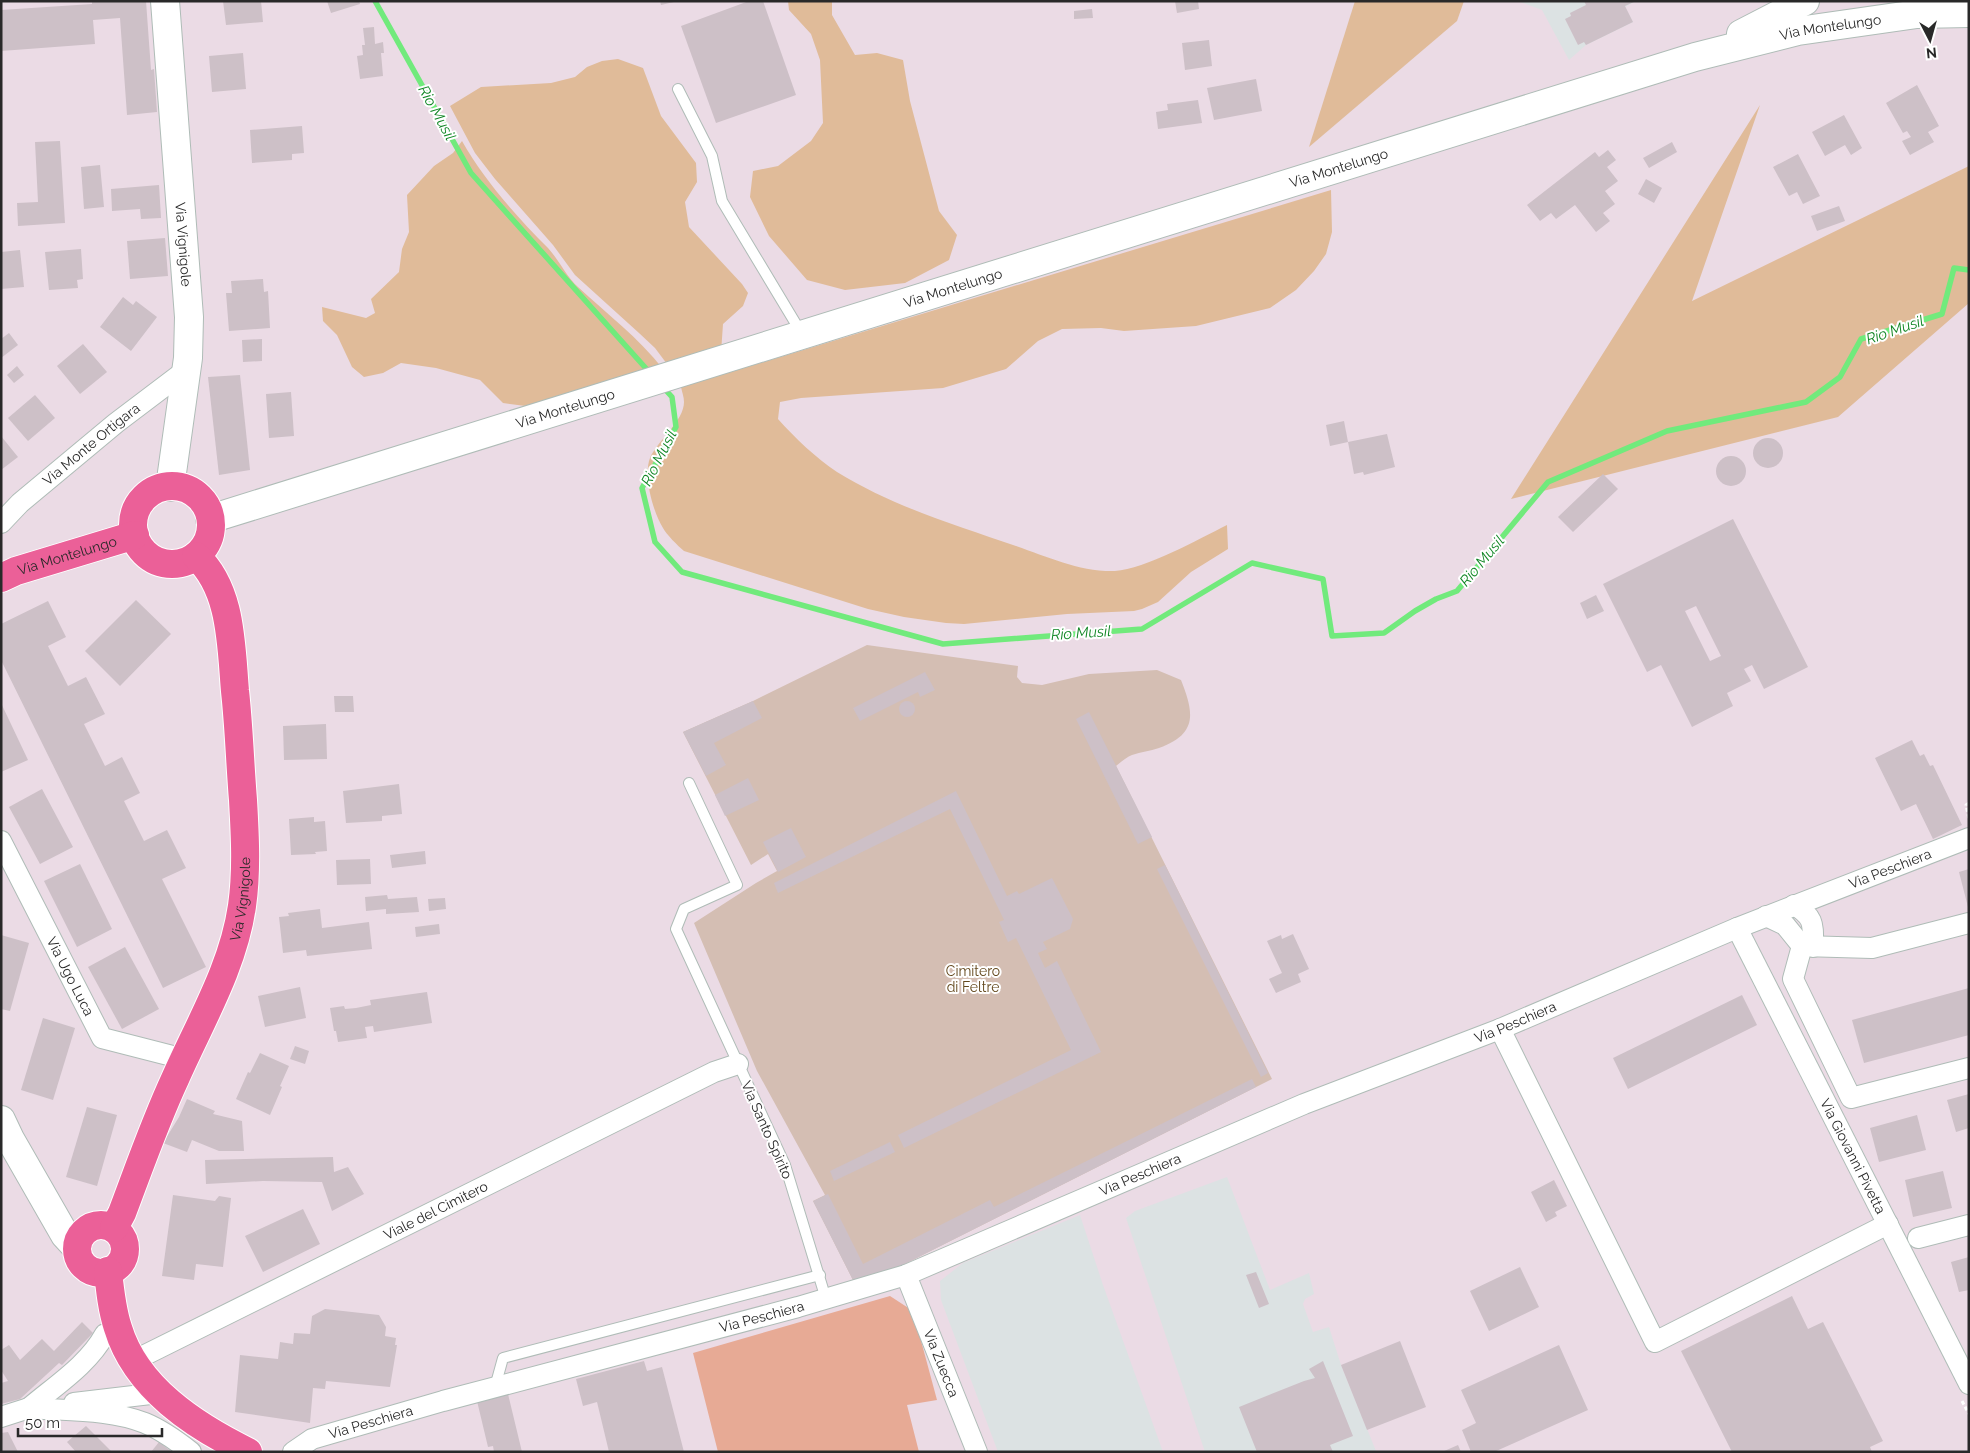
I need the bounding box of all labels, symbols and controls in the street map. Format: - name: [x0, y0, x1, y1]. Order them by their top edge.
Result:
- street label: Via Montelungo: [1778, 11, 1882, 43]
- north arrow: [1905, 15, 1955, 65]
- text: N: [1925, 44, 1938, 61]
- water label: Rio Musil: [415, 82, 459, 144]
- street label: Via Montelungo: [1287, 145, 1390, 191]
- street label: Via Vignigole: [172, 201, 195, 287]
- street label: Via Montelungo: [902, 265, 1004, 311]
- water label: Rio Musil: [1864, 312, 1926, 348]
- street label: Via Montelungo: [514, 386, 617, 431]
- street label: Via Monte Ortigara: [39, 400, 143, 489]
- water label: Rio Musil: [637, 427, 681, 489]
- water label: Rio Musil: [1456, 532, 1508, 590]
- street label: Via Montelungo: [16, 533, 119, 578]
- water label: Rio Musil: [1050, 622, 1112, 644]
- street label: Via Peschiera: [1846, 845, 1933, 892]
- street label: Via Vignigole: [227, 857, 253, 943]
- street label: Via Ugo Luca: [43, 934, 97, 1018]
- park label: Cimitero di Feltre: [946, 963, 1000, 995]
- street label: Via Peschiera: [1472, 998, 1558, 1046]
- street label: Via Santo Spirito: [738, 1079, 796, 1181]
- street label: Via Giovanni Pivetta: [1817, 1096, 1889, 1216]
- street label: Via Peschiera: [1097, 1150, 1183, 1199]
- street label: Viale del Cimitero: [381, 1178, 490, 1243]
- street label: Via Peschiera: [717, 1298, 806, 1336]
- street label: Via Zuecca: [921, 1327, 962, 1400]
- street label: Via Peschiera: [327, 1402, 415, 1442]
- scale bar: [18, 1406, 161, 1438]
- text: 50 m: [25, 1414, 60, 1432]

